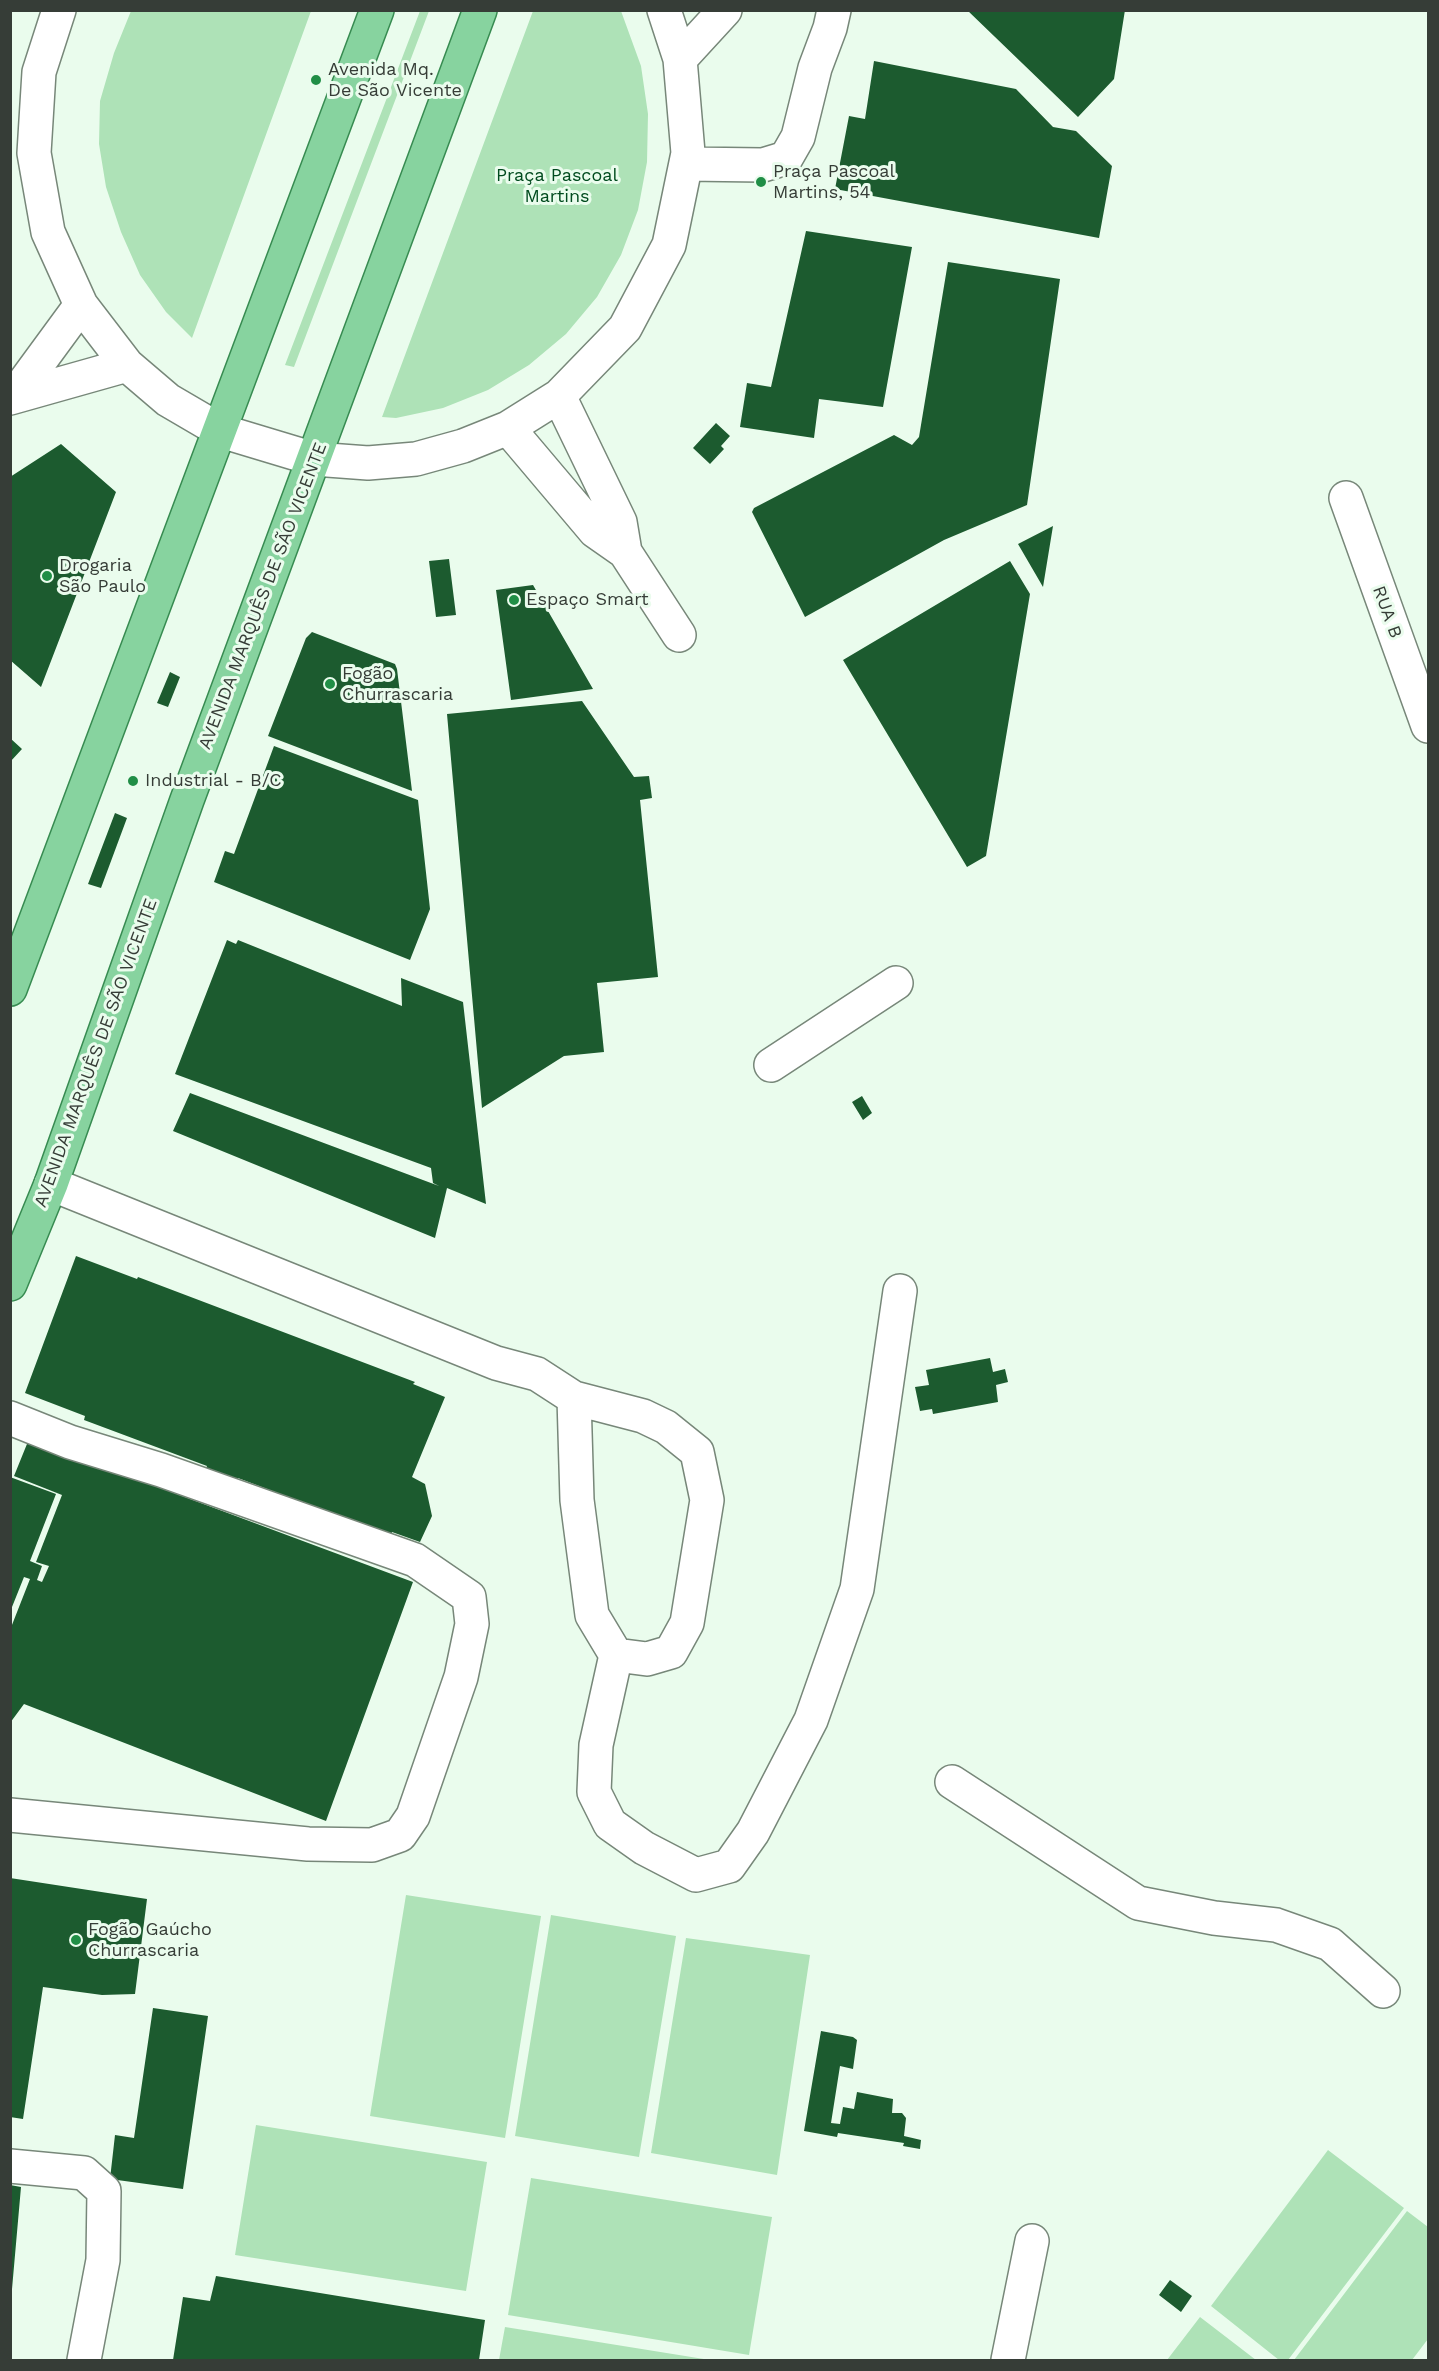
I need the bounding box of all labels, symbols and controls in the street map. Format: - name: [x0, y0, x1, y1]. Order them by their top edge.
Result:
- place label: Avenida Mq. De São Vicente: [328, 59, 462, 101]
- marker: Avenida Mq. De São Vicente: [309, 73, 323, 87]
- place label: Praça Pascoal Martins, 54: [773, 161, 895, 204]
- park label: Praça Pascoal Martins: [496, 165, 618, 207]
- marker: Praça Pascoal Martins, 54: [754, 175, 768, 189]
- street label: AVENIDA MARQUÊS DE SÃO VICENTE: [194, 439, 332, 753]
- place label: Drogaria São Paulo: [59, 555, 146, 598]
- marker: Drogaria São Paulo: [40, 569, 54, 583]
- street label: RUA B: [1368, 583, 1406, 641]
- place label: Espaço Smart: [526, 589, 649, 611]
- marker: Espaço Smart: [507, 593, 521, 607]
- place label: Fogão Churrascaria: [342, 663, 453, 706]
- marker: Fogão Churrascaria: [323, 677, 337, 691]
- place label: Industrial - B/C: [145, 770, 282, 792]
- marker: Industrial - B/C: [126, 774, 140, 788]
- street label: AVENIDA MARQUÊS DE SÃO VICENTE: [30, 896, 162, 1210]
- place label: Fogão Gaúcho Churrascaria: [88, 1919, 212, 1962]
- marker: Fogão Gaúcho Churrascaria: [69, 1933, 83, 1947]

